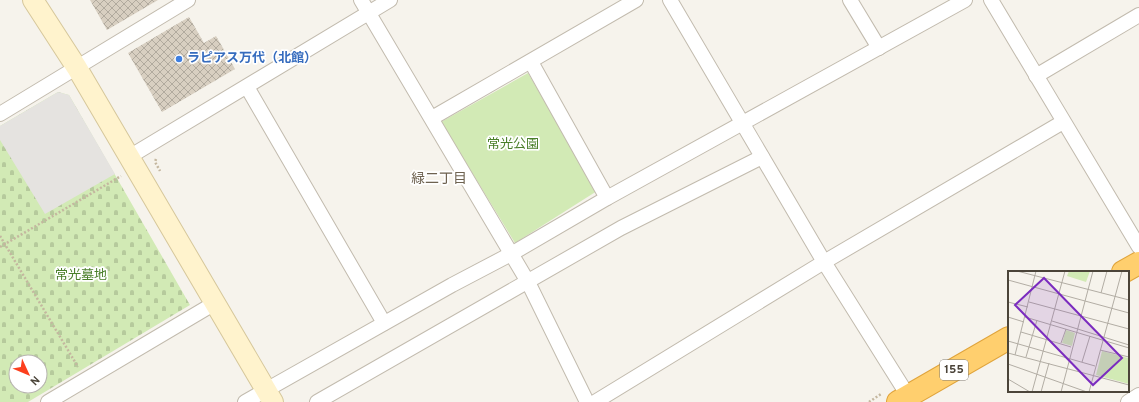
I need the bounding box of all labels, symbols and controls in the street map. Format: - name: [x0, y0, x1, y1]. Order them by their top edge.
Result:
- place label: ラピアス万代（北館）: [187, 50, 317, 67]
- marker: ラピアス万代（北館）: [174, 54, 184, 64]
- park label: 常光公園: [487, 137, 539, 153]
- district label: 緑二丁目: [411, 171, 467, 188]
- park label: 常光墓地: [55, 268, 107, 284]
- inset map: [1008, 271, 1129, 392]
- north arrow: [8, 354, 48, 394]
- road number: 155: [940, 360, 968, 380]
- text: N: [27, 373, 42, 388]

